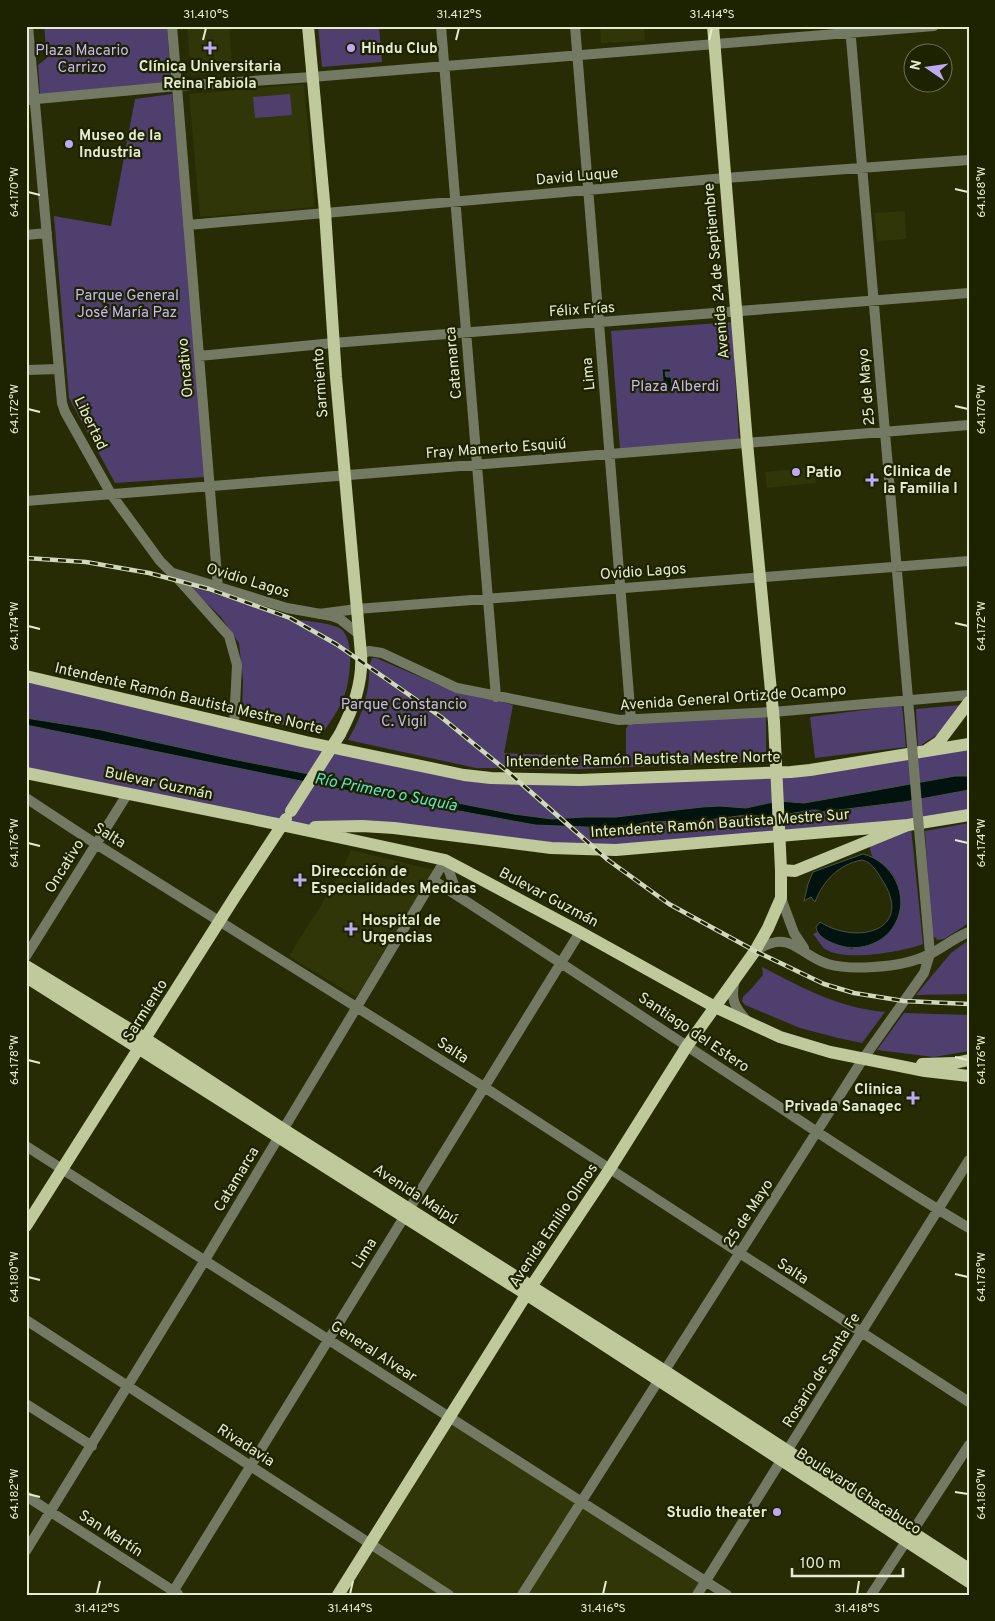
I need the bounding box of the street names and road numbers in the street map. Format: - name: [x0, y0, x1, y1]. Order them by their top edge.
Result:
- street label: David Luque: [535, 164, 619, 191]
- street label: Avenida 24 de Septiembre: [700, 182, 735, 360]
- street label: Félix Frías: [548, 299, 616, 322]
- street label: Catamarca: [442, 326, 467, 400]
- street label: Oncativo: [174, 337, 199, 399]
- street label: Sarmiento: [310, 347, 333, 418]
- street label: 25 de Mayo: [855, 347, 880, 426]
- street label: Lima: [579, 357, 600, 391]
- street label: Libertad: [69, 394, 111, 454]
- street label: Fray Mamerto Esquiú: [425, 435, 567, 464]
- street label: Ovidio Lagos: [203, 560, 292, 603]
- street label: Ovidio Lagos: [599, 560, 687, 585]
- street label: Intendente Ramón Bautista Mestre Norte: [53, 659, 325, 740]
- street label: Avenida General Ortiz de Ocampo: [619, 681, 847, 716]
- street label: Intendente Ramón Bautista Mestre Norte: [505, 749, 781, 772]
- street label: Bulevar Guzmán: [103, 764, 215, 805]
- street label: Intendente Ramón Bautista Mestre Sur: [590, 806, 850, 843]
- street label: Salta: [90, 819, 129, 853]
- street label: Oncativo: [41, 836, 89, 897]
- street label: Bulevar Guzmán: [495, 864, 601, 933]
- street label: Sarmiento: [120, 976, 173, 1045]
- street label: Santiago del Estero: [634, 989, 752, 1077]
- street label: Salta: [433, 1034, 472, 1069]
- street label: Catamarca: [210, 1144, 264, 1216]
- street label: Avenida Emilio Olmos: [506, 1160, 603, 1291]
- street label: Avenida Maipú: [369, 1161, 461, 1230]
- street label: 25 de Mayo: [720, 1176, 778, 1252]
- street label: Lima: [349, 1235, 382, 1273]
- street label: Salta: [773, 1255, 812, 1290]
- street label: Rosario de Santa Fe: [779, 1310, 865, 1432]
- street label: General Alvear: [326, 1317, 420, 1387]
- street label: Rivadavia: [213, 1421, 278, 1472]
- street label: Boulevard Chacabuco: [792, 1445, 924, 1540]
- street label: San Martín: [75, 1506, 146, 1562]

